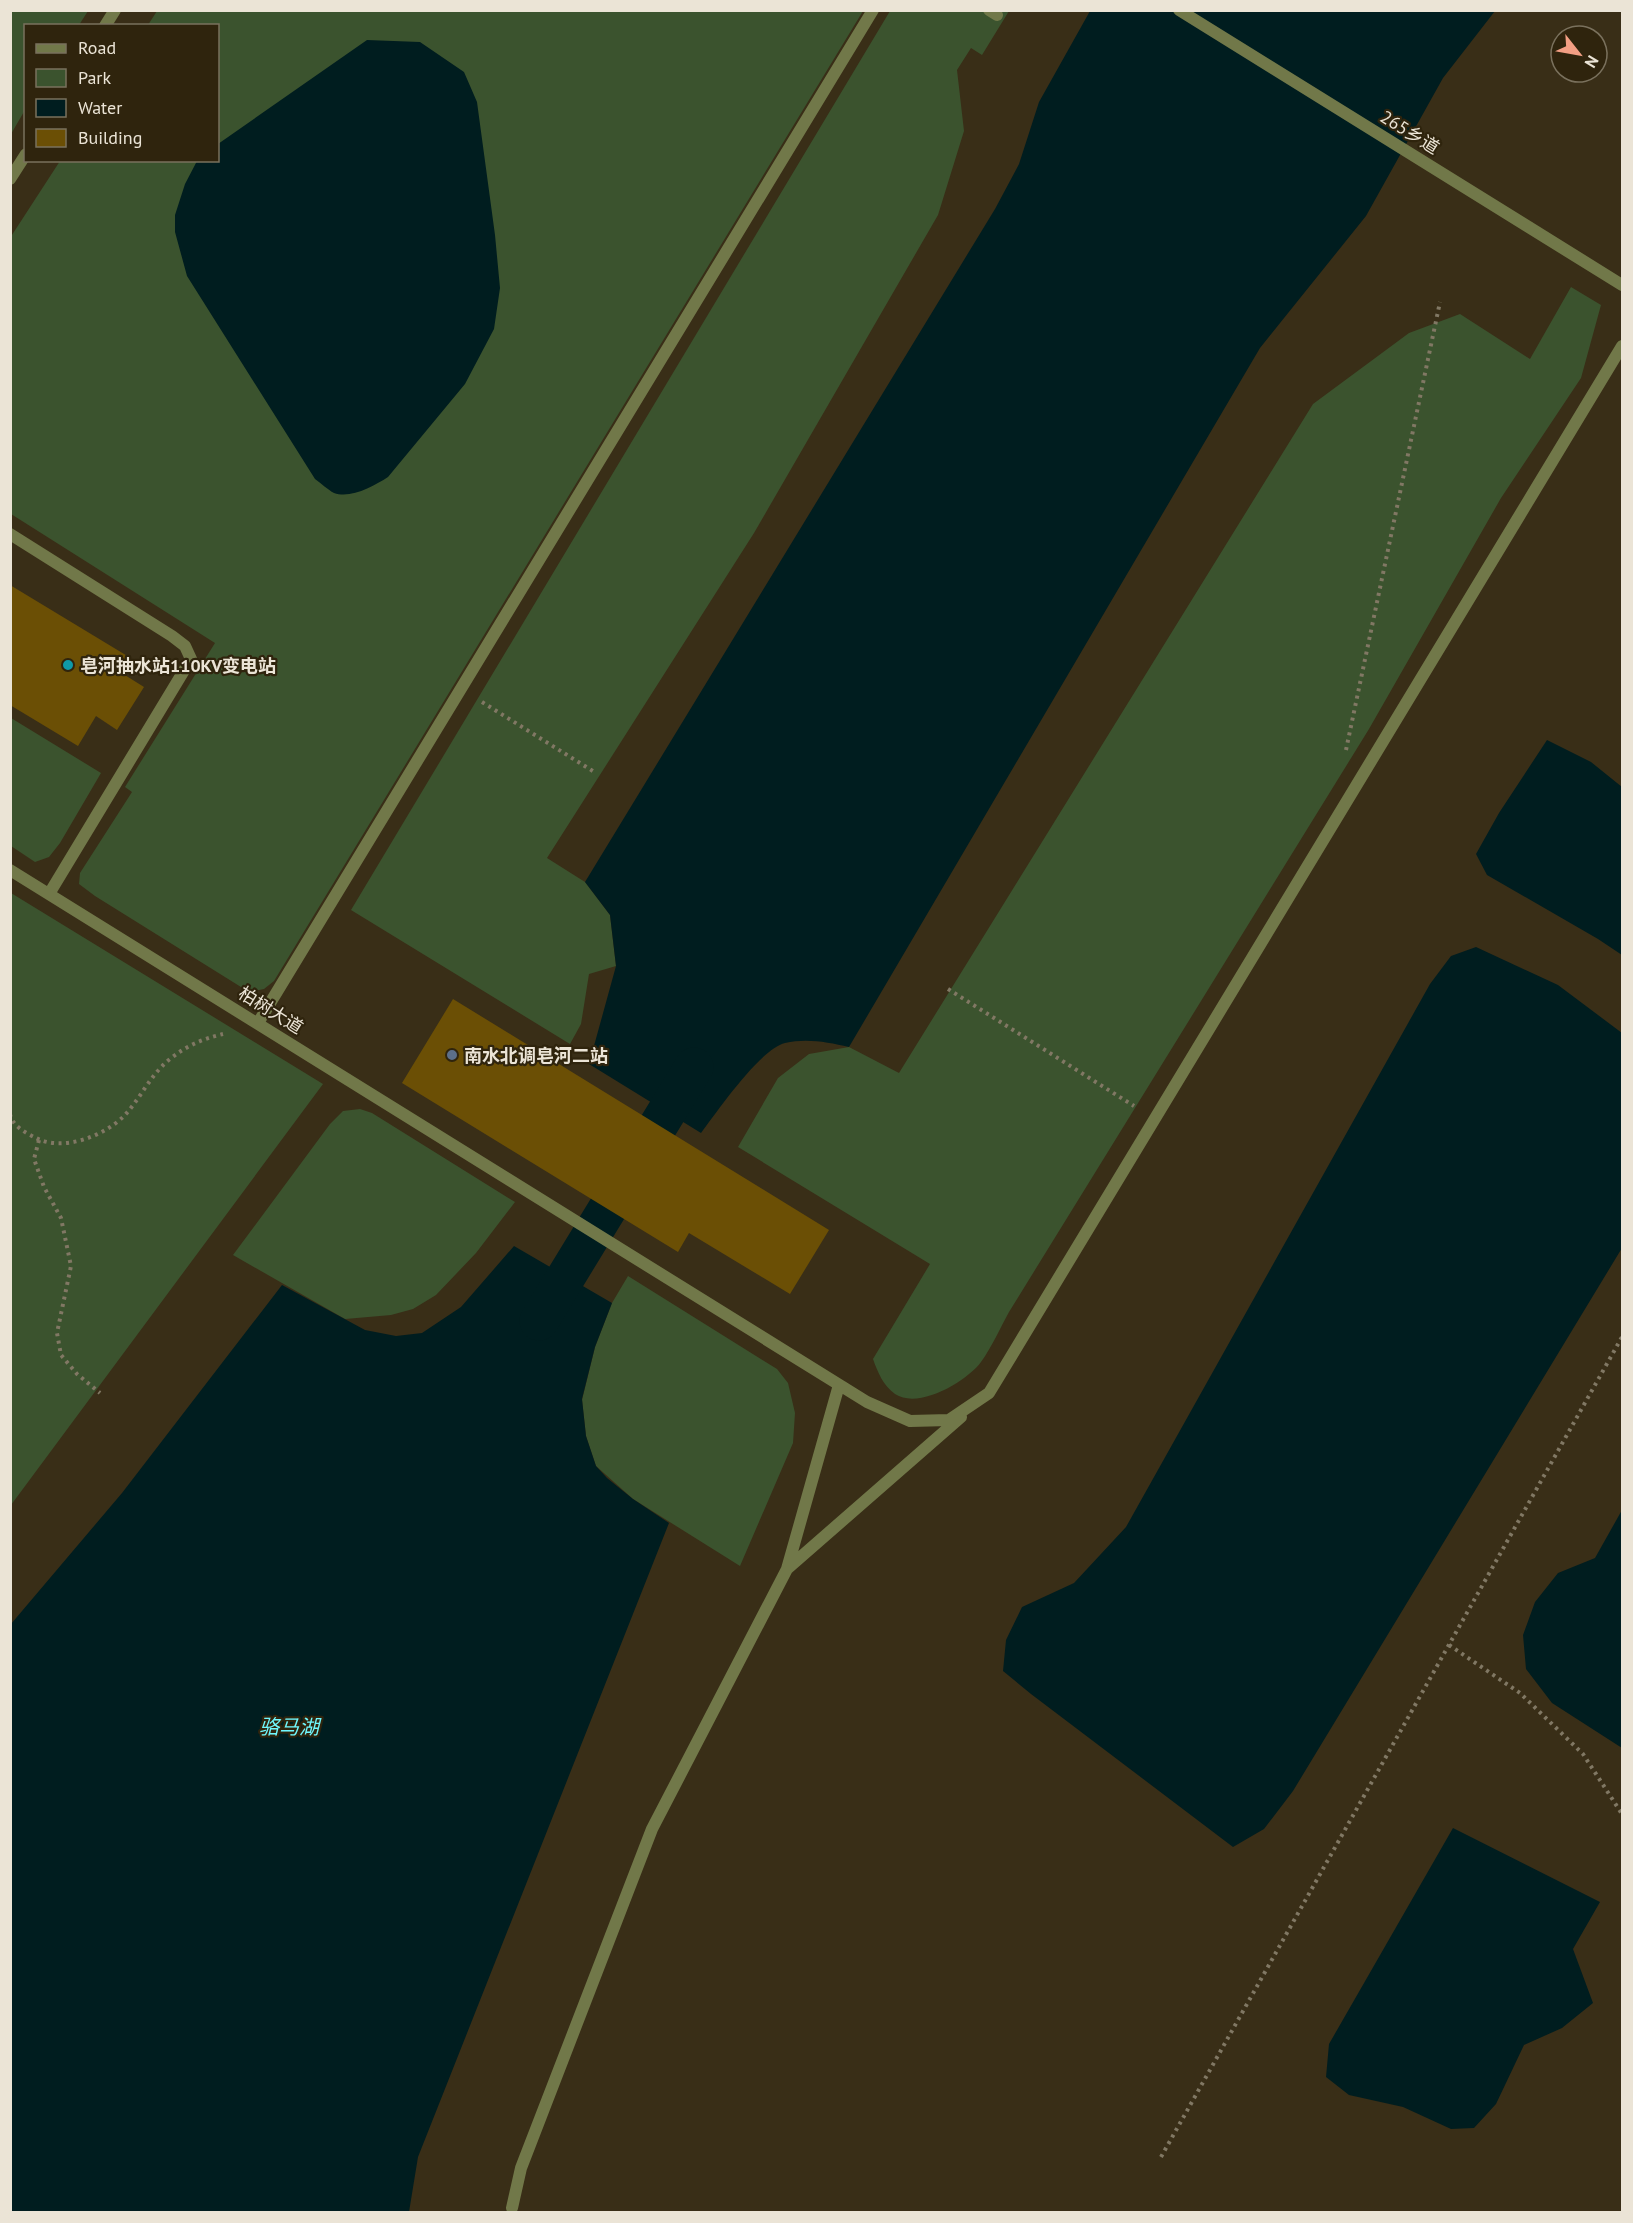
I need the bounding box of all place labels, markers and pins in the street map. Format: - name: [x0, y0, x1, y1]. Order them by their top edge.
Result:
- place label: 皂河抽水站110KV变电站: [80, 654, 276, 677]
- marker: 皂河抽水站110KV变电站: [61, 658, 75, 672]
- place label: 南水北调皂河二站: [464, 1044, 608, 1067]
- marker: 南水北调皂河二站: [445, 1048, 459, 1062]

